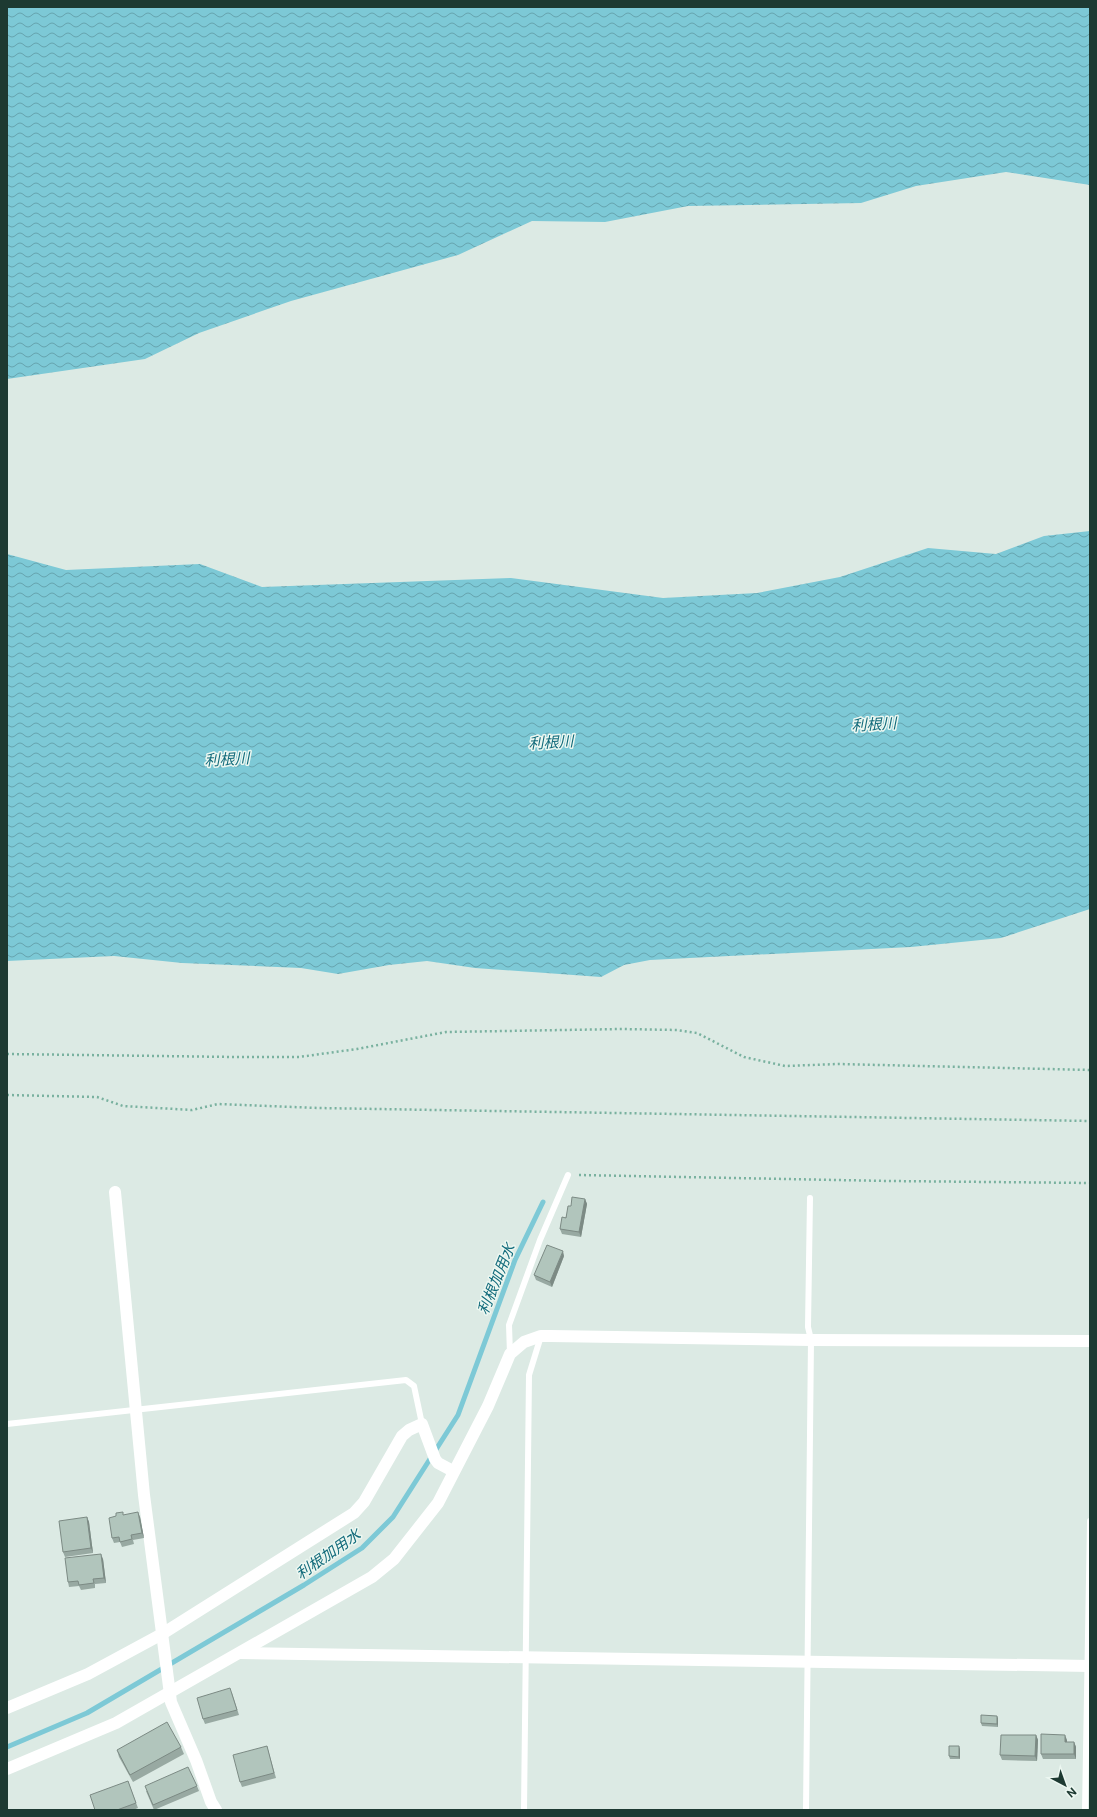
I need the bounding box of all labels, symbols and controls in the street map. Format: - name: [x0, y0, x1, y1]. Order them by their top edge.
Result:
- water label: 利根川: [851, 714, 899, 734]
- water label: 利根川: [528, 732, 576, 752]
- water label: 利根川: [204, 749, 252, 769]
- water label: 利根加用水: [474, 1239, 519, 1317]
- water label: 利根加用水: [292, 1524, 365, 1582]
- north arrow: [1045, 1765, 1085, 1805]
- text: N: [1064, 1785, 1079, 1800]

